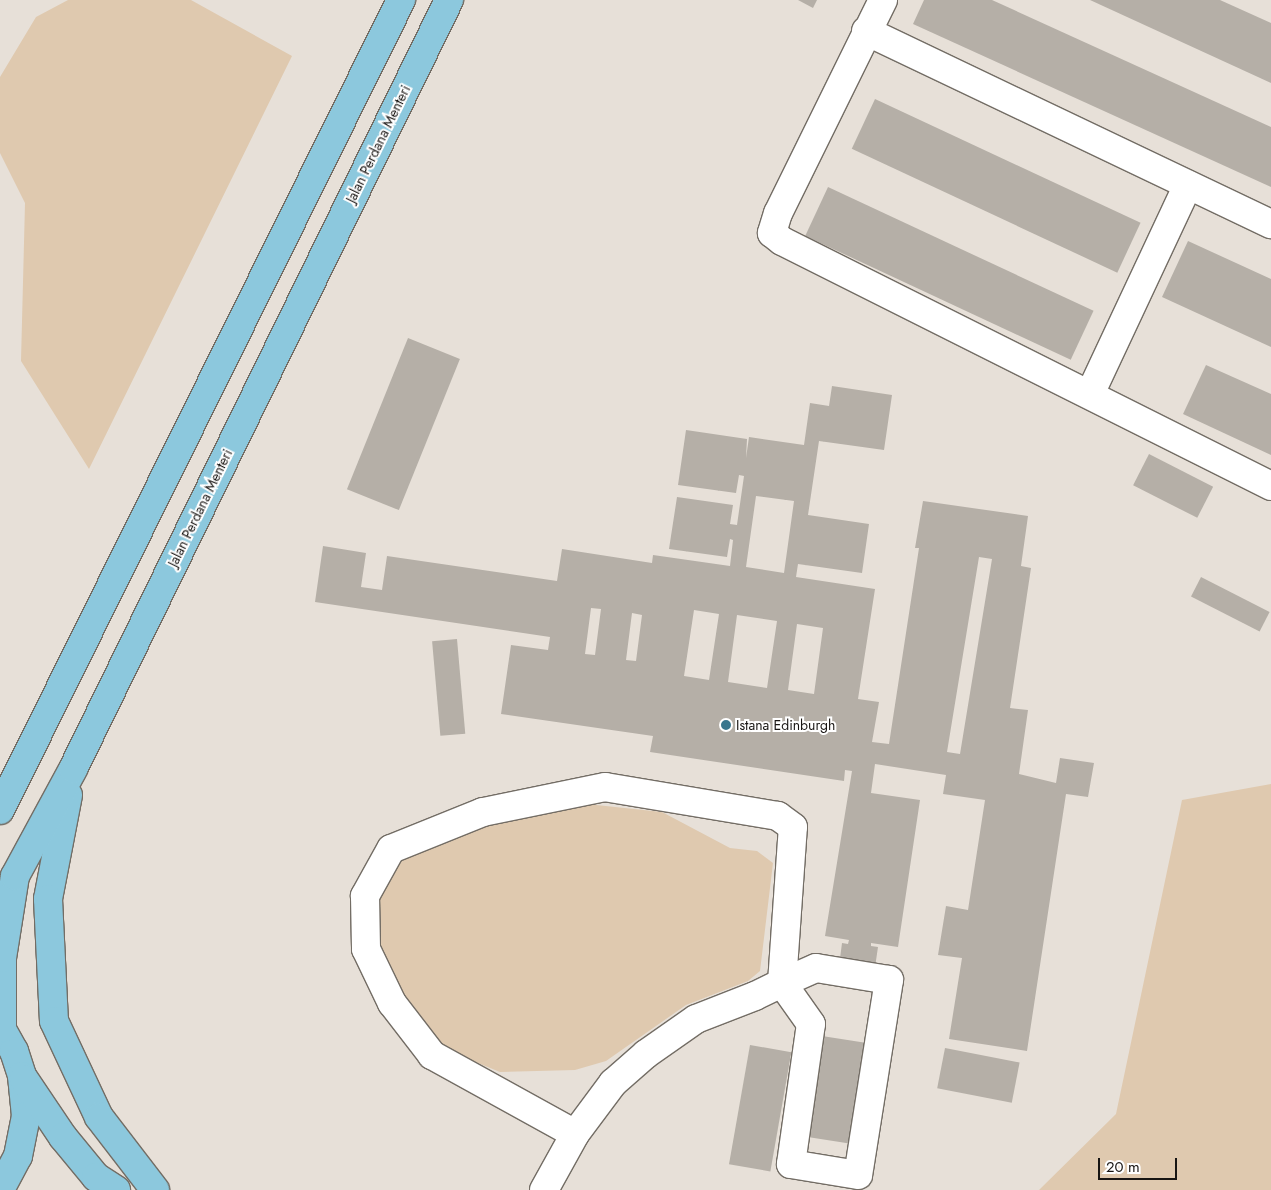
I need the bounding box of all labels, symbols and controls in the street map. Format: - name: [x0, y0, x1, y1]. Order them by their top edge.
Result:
- street label: Jalan Perdana Menteri: [342, 82, 414, 206]
- street label: Jalan Perdana Menteri: [164, 446, 236, 570]
- place label: Istana Edinburgh: [736, 717, 835, 733]
- marker: Istana Edinburgh: [720, 719, 732, 731]
- scale bar: [1101, 1148, 1180, 1180]
- text: 20 m: [1106, 1156, 1140, 1178]

